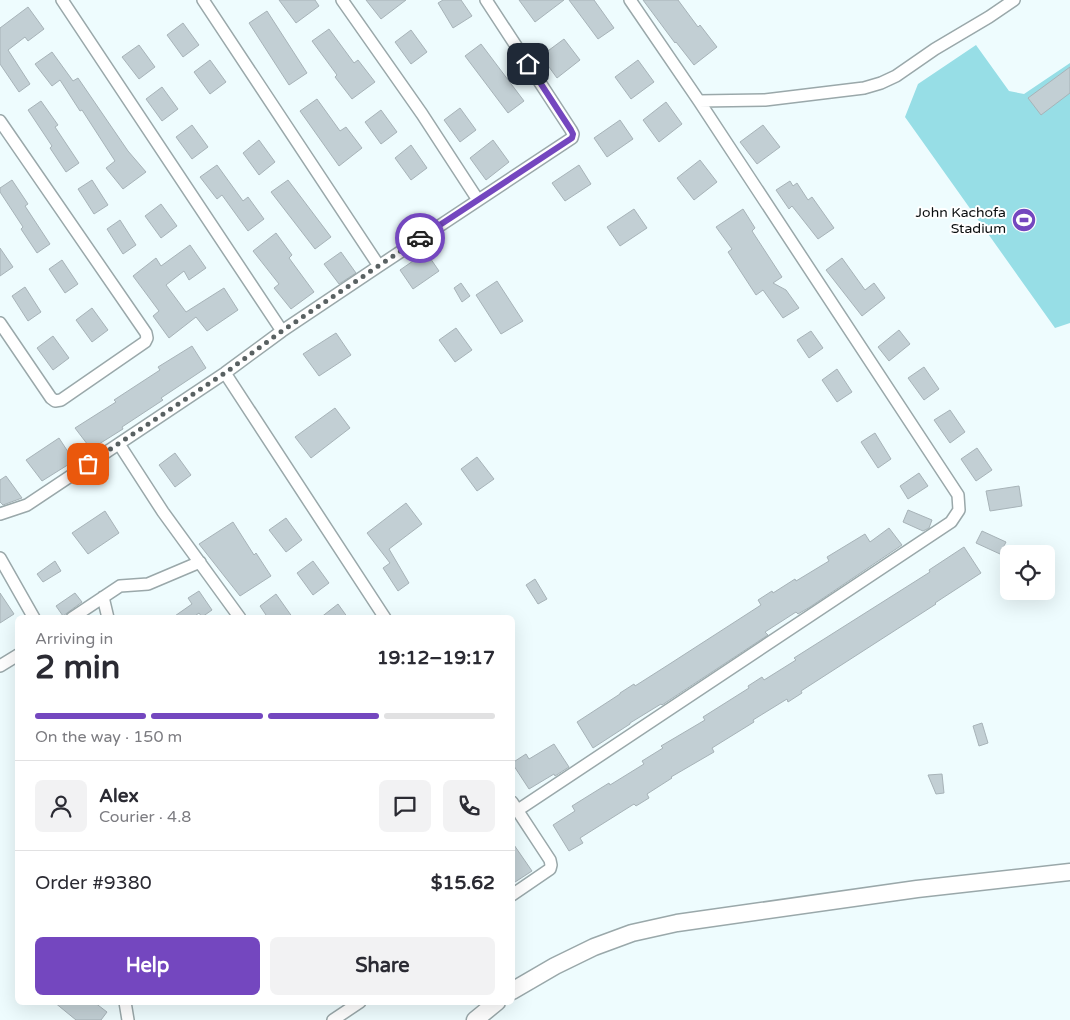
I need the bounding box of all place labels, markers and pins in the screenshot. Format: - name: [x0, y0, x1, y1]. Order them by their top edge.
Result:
- pin: [507, 43, 549, 85]
- place label: John Kachofa Stadium: [916, 204, 1006, 237]
- sports icon: John Kachofa Stadium: [1011, 207, 1037, 233]
- pin: [67, 443, 109, 485]

